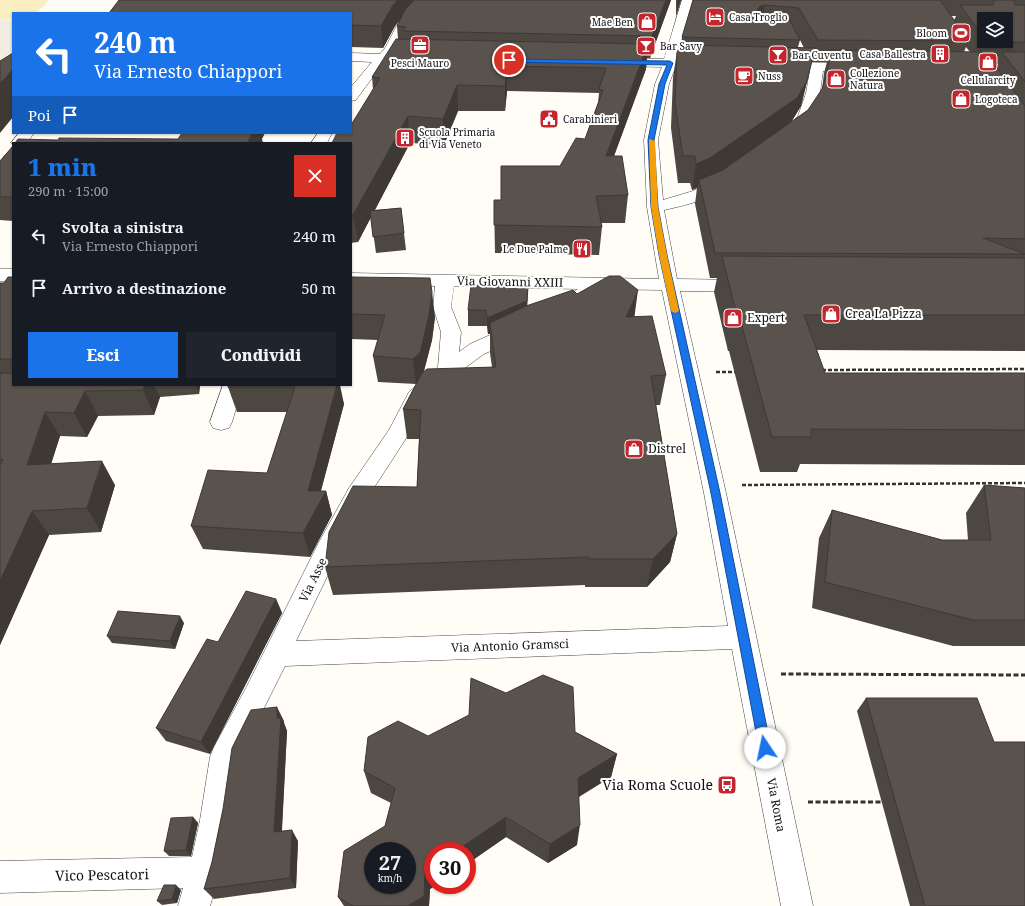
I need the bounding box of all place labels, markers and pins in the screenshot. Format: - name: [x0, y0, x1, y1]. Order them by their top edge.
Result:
- hotel icon: Casa Troglio: [704, 6, 726, 28]
- place label: Casa Troglio: [729, 10, 788, 24]
- shop icon: Mae Ben: [636, 11, 658, 33]
- place label: Mae Ben: [592, 15, 634, 29]
- sports icon: Bloom: [950, 22, 972, 44]
- place label: Bloom: [916, 26, 948, 40]
- office icon: Pesci Mauro: [409, 34, 431, 56]
- bar icon: Bar Savy: [635, 35, 657, 57]
- place label: Bar Savy: [660, 39, 702, 53]
- pin: [492, 43, 526, 77]
- building icon: Casa Ballestra: [929, 43, 951, 65]
- bar icon: Bar Cuventu: [767, 44, 789, 66]
- place label: Casa Ballestra: [860, 47, 926, 61]
- place label: Bar Cuventu: [792, 48, 852, 62]
- shop icon: Cellularcity: [977, 51, 999, 73]
- place label: Pesci Mauro: [391, 56, 449, 70]
- cafe icon: Nuss: [733, 65, 755, 87]
- place label: Collezione Natura: [850, 66, 899, 92]
- shop icon: Collezione Natura: [825, 68, 847, 90]
- place label: Nuss: [758, 69, 781, 83]
- place label: Cellularcity: [961, 73, 1016, 87]
- shop icon: Logoteca: [950, 88, 972, 110]
- place label: Logoteca: [975, 92, 1018, 106]
- public building icon: Carabinieri: [538, 108, 560, 130]
- place label: Carabinieri: [563, 112, 618, 126]
- place label: Scuola Primaria di Via Veneto: [419, 125, 496, 151]
- building icon: Scuola Primaria di Via Veneto: [394, 127, 416, 149]
- restaurant icon: Le Due Palme: [571, 238, 593, 260]
- place label: Le Due Palme: [503, 242, 568, 256]
- shop icon: Crea La Pizza: [820, 303, 842, 325]
- place label: Crea La Pizza: [845, 305, 922, 322]
- shop icon: Expert: [722, 307, 744, 329]
- place label: Expert: [747, 309, 785, 326]
- shop icon: Distrel: [623, 438, 645, 460]
- place label: Distrel: [648, 440, 686, 457]
- bus stop icon: Via Roma Scuole: [716, 774, 738, 796]
- place label: Via Roma Scuole: [602, 775, 713, 794]

